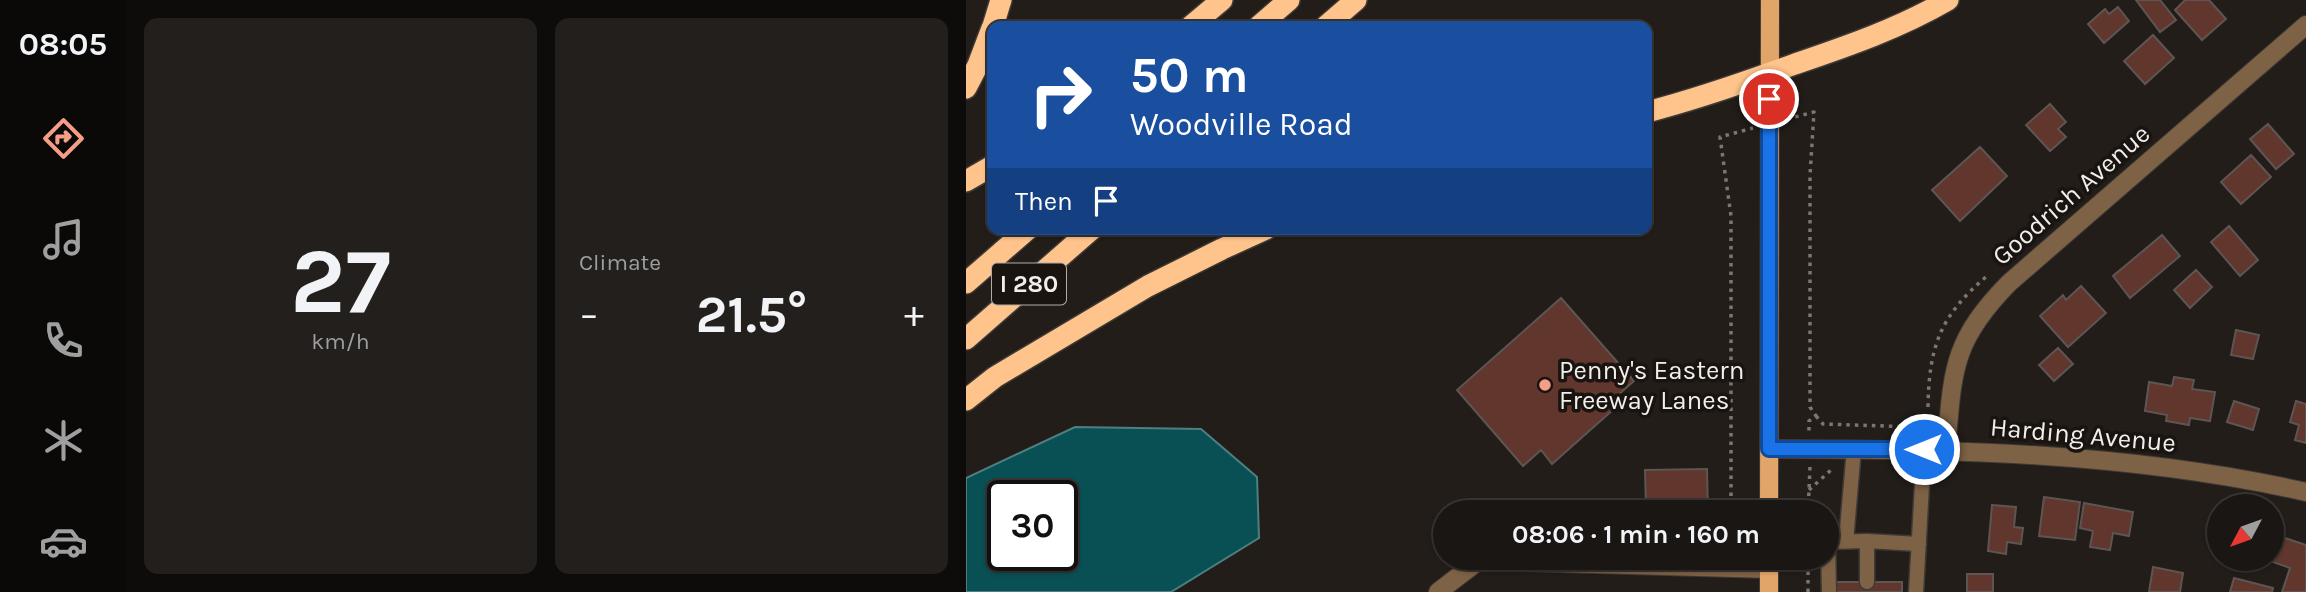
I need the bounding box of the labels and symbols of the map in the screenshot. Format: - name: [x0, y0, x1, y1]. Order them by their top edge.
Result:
- pin: [1739, 69, 1799, 129]
- street label: Goodrich Avenue: [1986, 118, 2156, 272]
- road number: I 280: [992, 264, 1066, 304]
- place label: Penny's Eastern Freeway Lanes: [1559, 355, 1744, 416]
- marker: Penny's Eastern Freeway Lanes: [1537, 377, 1553, 393]
- street label: Harding Avenue: [1989, 411, 2177, 459]
- position arrow: [1887, 412, 1961, 486]
- speed limit sign: 30: [987, 480, 1078, 571]
- north arrow: [2207, 494, 2284, 570]

